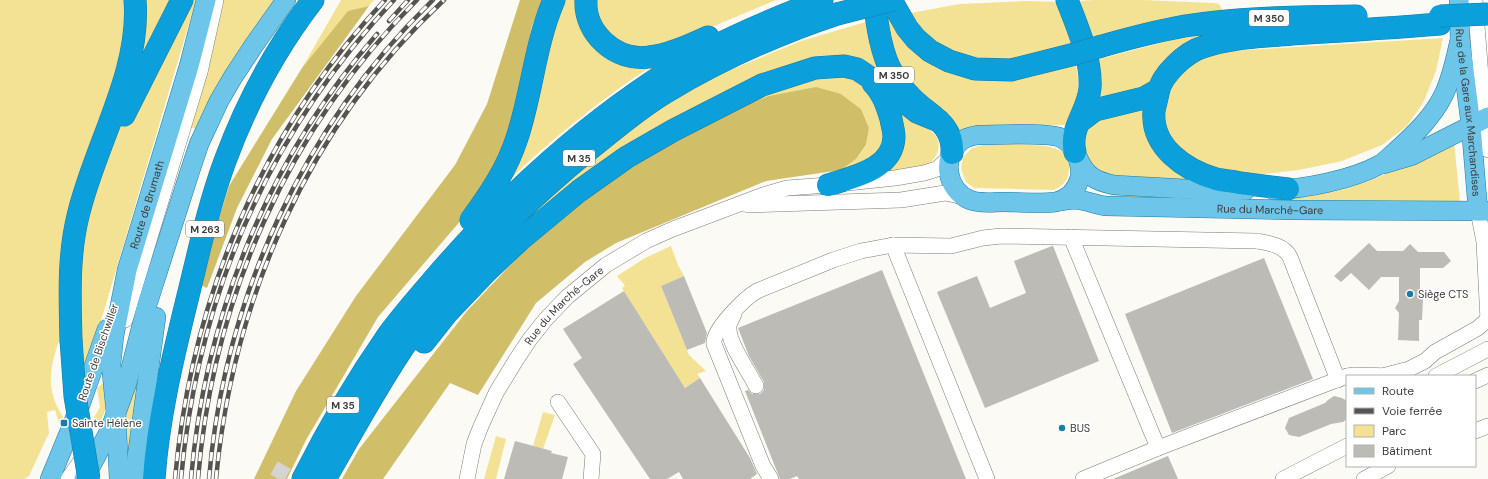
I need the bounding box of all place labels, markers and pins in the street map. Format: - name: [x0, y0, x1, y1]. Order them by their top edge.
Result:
- place label: Siège CTS: [1418, 287, 1468, 301]
- marker: Siège CTS: [1405, 289, 1415, 299]
- place label: Sainte Hélène: [72, 416, 142, 430]
- marker: Sainte Hélène: [59, 418, 69, 428]
- place label: BUS: [1070, 421, 1090, 435]
- marker: BUS: [1057, 423, 1067, 433]

